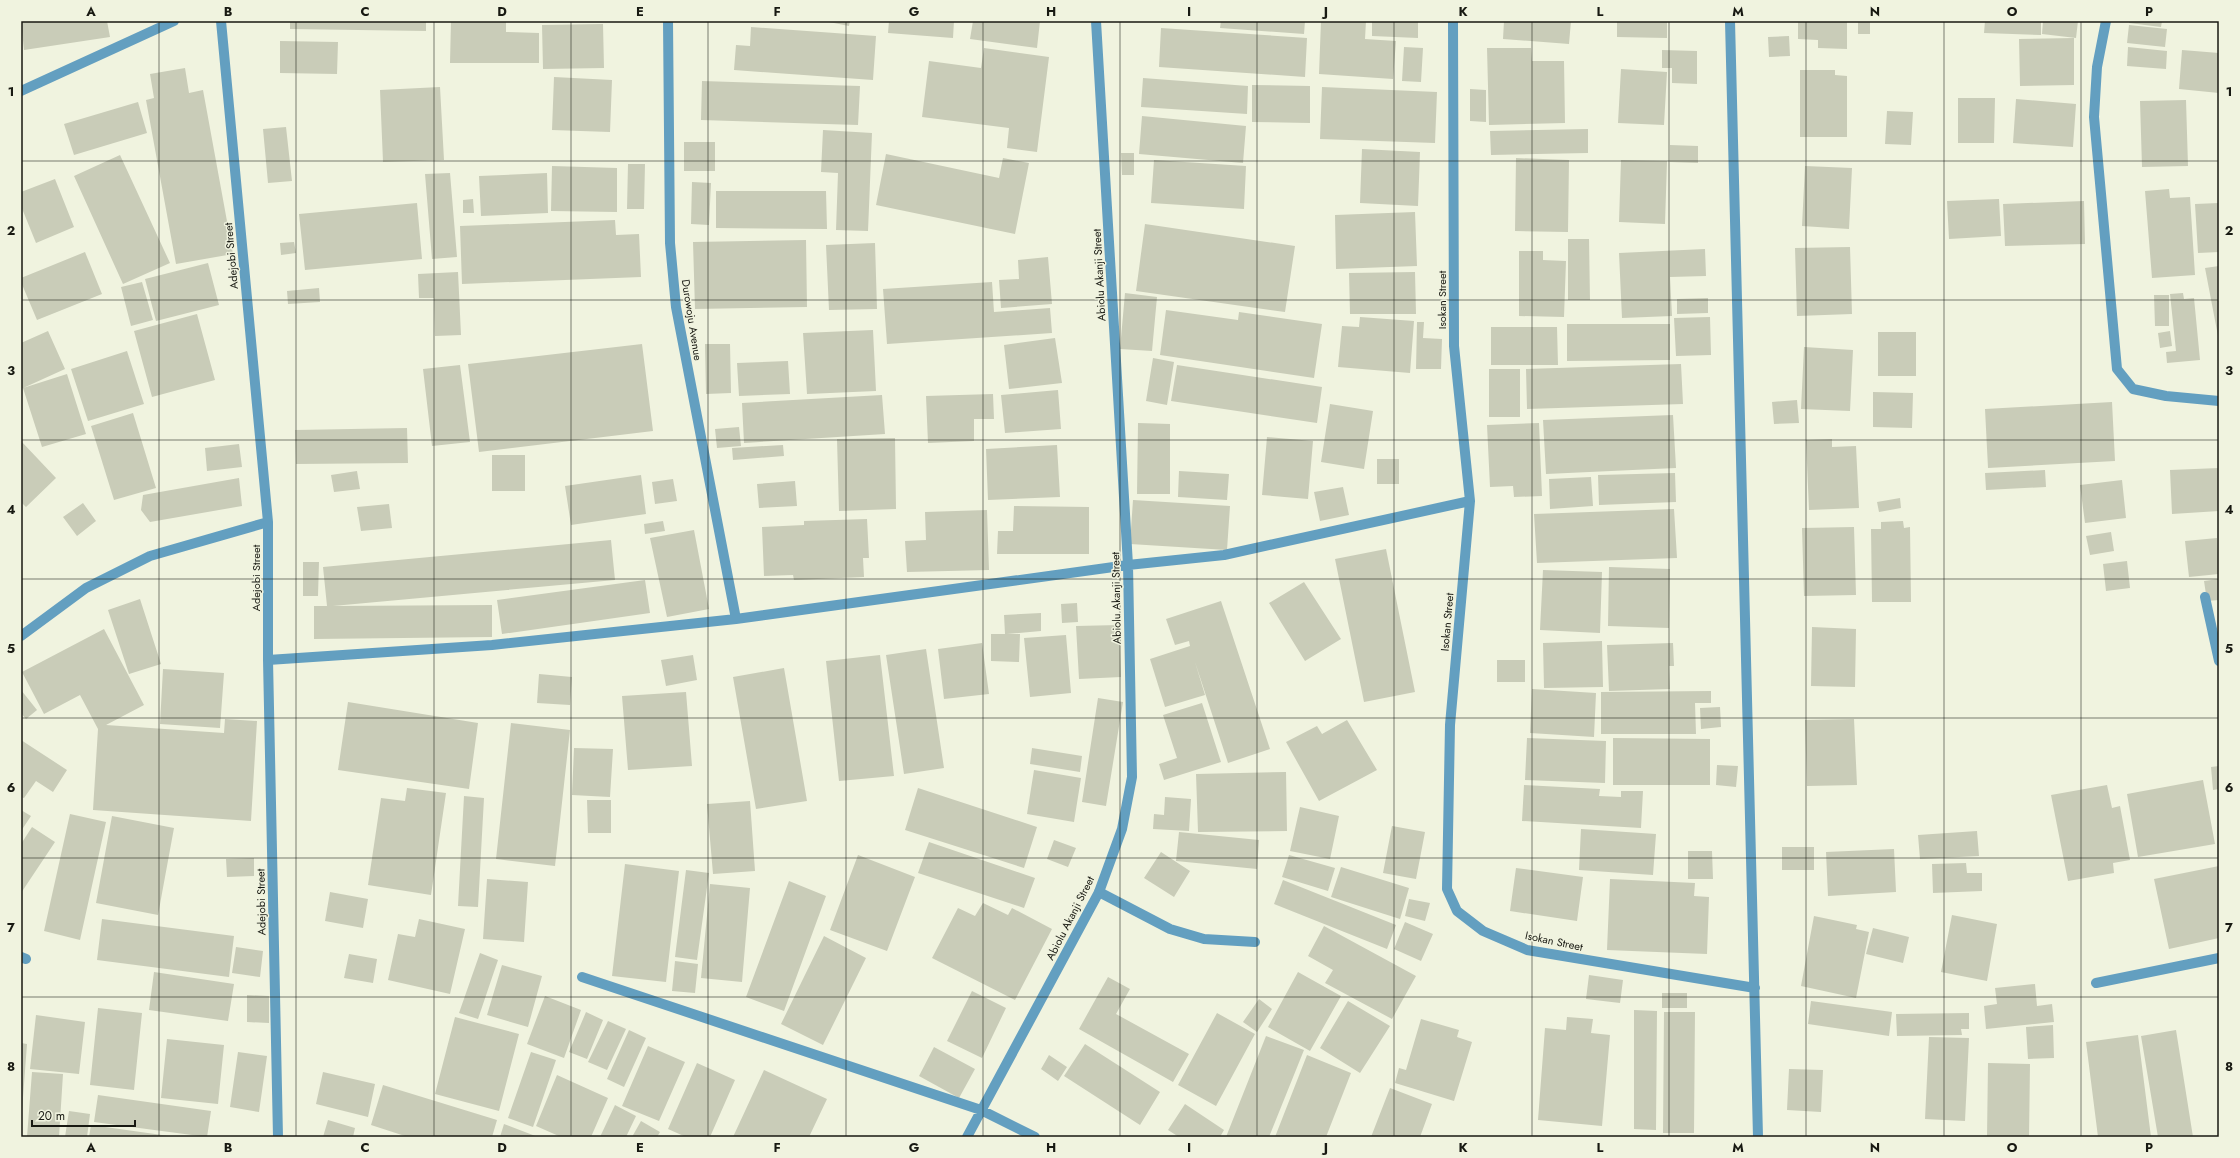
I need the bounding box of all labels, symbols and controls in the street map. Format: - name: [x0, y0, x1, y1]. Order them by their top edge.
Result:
- text: A: [85, 2, 96, 21]
- text: B: [224, 2, 233, 21]
- text: C: [360, 2, 370, 21]
- text: D: [497, 2, 507, 21]
- text: E: [636, 2, 644, 21]
- text: F: [773, 2, 781, 21]
- text: G: [909, 2, 920, 21]
- text: H: [1046, 2, 1056, 21]
- text: I: [1187, 2, 1191, 21]
- text: J: [1321, 2, 1328, 21]
- text: K: [1458, 2, 1468, 21]
- text: L: [1597, 2, 1604, 21]
- text: M: [1732, 2, 1744, 21]
- text: N: [1870, 2, 1880, 21]
- text: O: [2007, 2, 2018, 21]
- text: P: [2145, 2, 2153, 21]
- text: 1: [8, 82, 14, 101]
- text: 1: [2226, 82, 2232, 101]
- text: 2: [7, 221, 15, 240]
- text: 2: [2225, 221, 2233, 240]
- street label: Adejobi Street: [220, 222, 242, 290]
- street label: Abiolu Akanji Street: [1089, 228, 1109, 322]
- street label: Isokan Street: [1434, 270, 1450, 329]
- street label: Durowoju Avenue: [678, 278, 706, 362]
- text: 3: [7, 361, 15, 380]
- text: 3: [2225, 361, 2233, 380]
- text: 4: [6, 500, 16, 519]
- text: 4: [2224, 500, 2234, 519]
- street label: Adejobi Street: [248, 544, 264, 611]
- street label: Abiolu Akanji Street: [1107, 551, 1125, 644]
- street label: Isokan Street: [1436, 592, 1458, 652]
- text: 5: [7, 639, 15, 658]
- text: 5: [2225, 639, 2233, 658]
- text: 6: [7, 778, 16, 797]
- text: 6: [2225, 778, 2234, 797]
- street label: Adejobi Street: [252, 868, 270, 935]
- street label: Abiolu Akanji Street: [1042, 873, 1098, 963]
- text: 7: [7, 918, 15, 937]
- text: 7: [2225, 918, 2233, 937]
- street label: Isokan Street: [1524, 927, 1585, 955]
- text: 8: [7, 1057, 15, 1076]
- text: 8: [2225, 1057, 2233, 1076]
- scale bar: [32, 1102, 135, 1128]
- text: 20 m: [38, 1107, 65, 1125]
- text: A: [85, 1138, 96, 1157]
- text: B: [224, 1138, 233, 1157]
- text: C: [360, 1138, 370, 1157]
- text: D: [497, 1138, 507, 1157]
- text: E: [636, 1138, 644, 1157]
- text: F: [773, 1138, 781, 1157]
- text: G: [909, 1138, 920, 1157]
- text: H: [1046, 1138, 1056, 1157]
- text: I: [1187, 1138, 1191, 1157]
- text: J: [1321, 1138, 1328, 1157]
- text: K: [1458, 1138, 1468, 1157]
- text: L: [1597, 1138, 1604, 1157]
- text: M: [1732, 1138, 1744, 1157]
- text: N: [1870, 1138, 1880, 1157]
- text: O: [2007, 1138, 2018, 1157]
- text: P: [2145, 1138, 2153, 1157]

